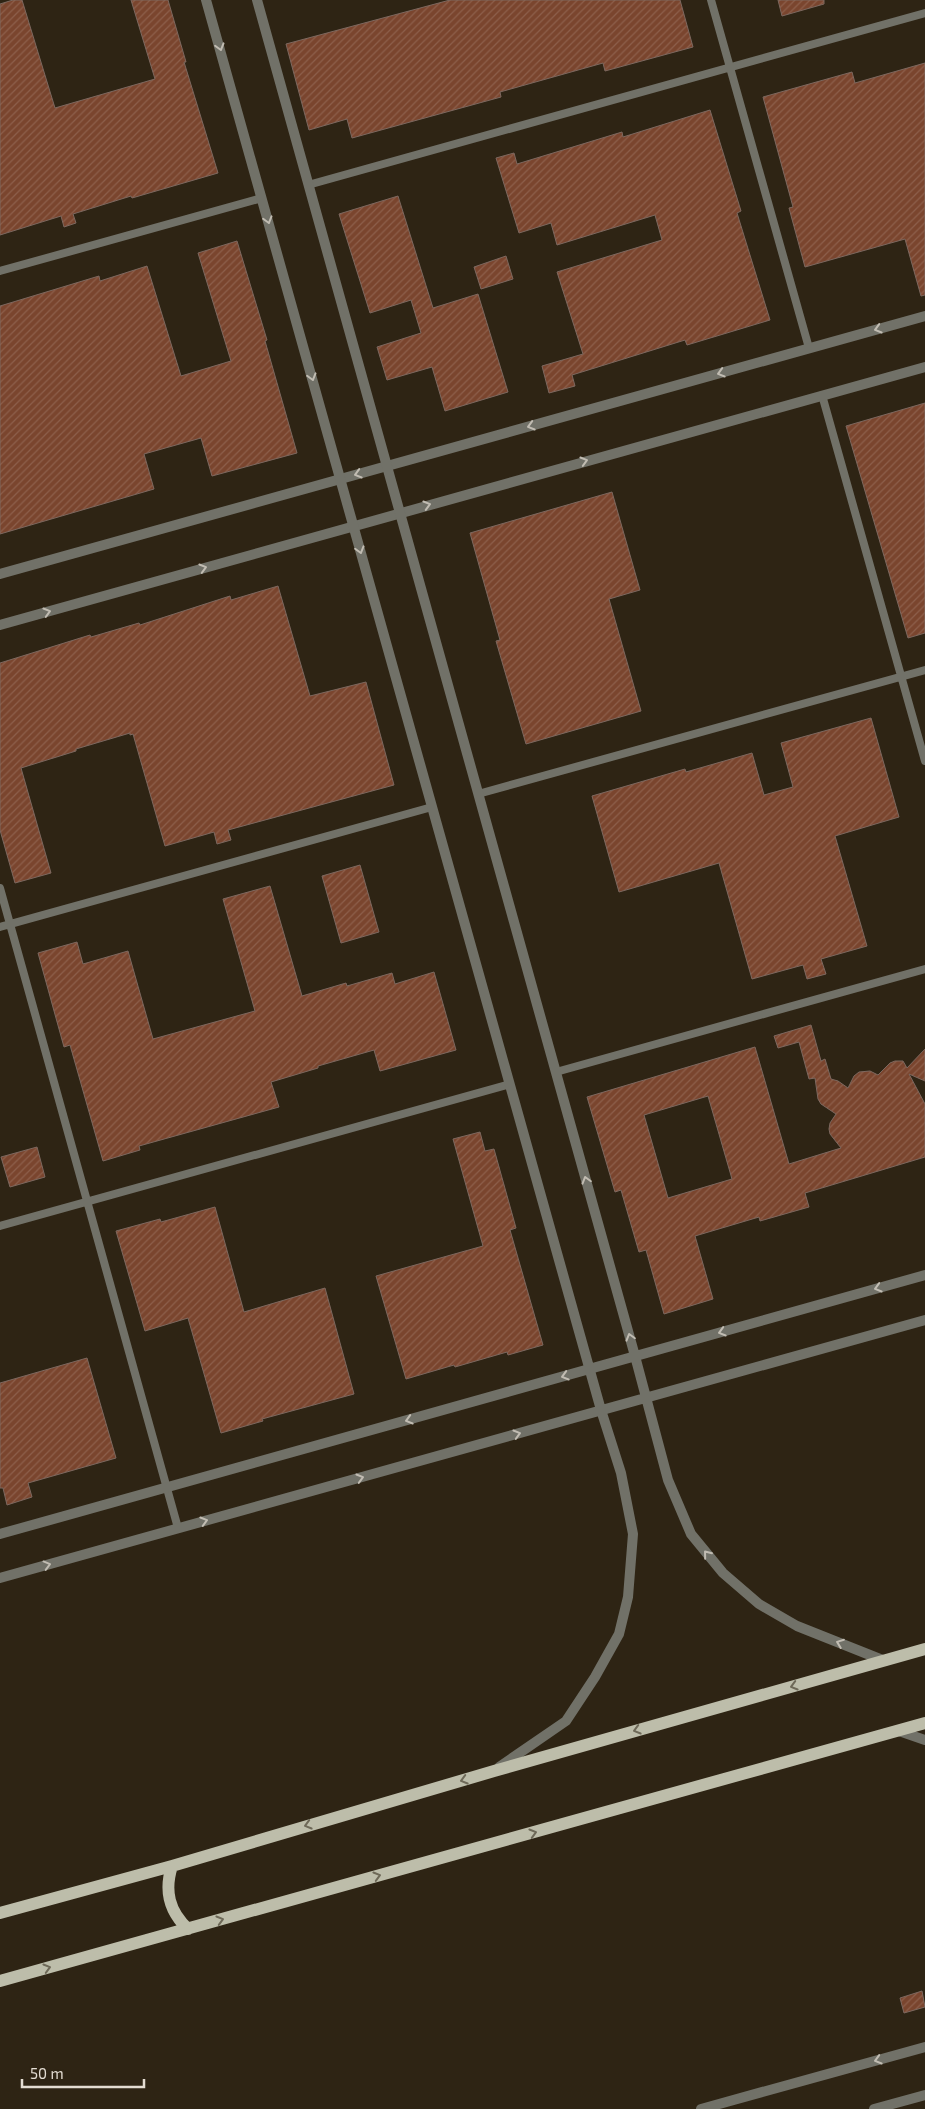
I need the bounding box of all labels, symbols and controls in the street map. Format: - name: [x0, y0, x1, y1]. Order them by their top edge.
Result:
- one-way arrow: [214, 42, 224, 51]
- one-way arrow: [262, 216, 273, 225]
- one-way arrow: [874, 324, 883, 334]
- one-way arrow: [718, 367, 726, 377]
- one-way arrow: [306, 372, 317, 381]
- one-way arrow: [528, 420, 536, 430]
- one-way arrow: [579, 457, 587, 467]
- one-way arrow: [353, 468, 362, 479]
- one-way arrow: [423, 500, 432, 511]
- one-way arrow: [355, 546, 365, 554]
- one-way arrow: [199, 563, 207, 573]
- one-way arrow: [42, 607, 50, 617]
- one-way arrow: [581, 1176, 592, 1185]
- one-way arrow: [874, 1283, 883, 1293]
- one-way arrow: [717, 1326, 726, 1337]
- one-way arrow: [625, 1333, 635, 1341]
- one-way arrow: [561, 1370, 570, 1381]
- one-way arrow: [405, 1414, 413, 1424]
- one-way arrow: [512, 1429, 521, 1440]
- one-way arrow: [356, 1473, 364, 1483]
- one-way arrow: [199, 1517, 207, 1527]
- one-way arrow: [704, 1551, 712, 1560]
- one-way arrow: [42, 1560, 51, 1570]
- one-way arrow: [836, 1639, 845, 1649]
- one-way arrow: [790, 1681, 798, 1691]
- one-way arrow: [634, 1725, 642, 1735]
- one-way arrow: [461, 1774, 469, 1784]
- one-way arrow: [305, 1820, 313, 1830]
- one-way arrow: [529, 1828, 537, 1838]
- one-way arrow: [372, 1872, 380, 1882]
- one-way arrow: [216, 1915, 225, 1926]
- one-way arrow: [42, 1964, 51, 1974]
- one-way arrow: [874, 2054, 883, 2064]
- scale bar: [22, 2056, 145, 2088]
- text: 50 m: [30, 2064, 64, 2082]

